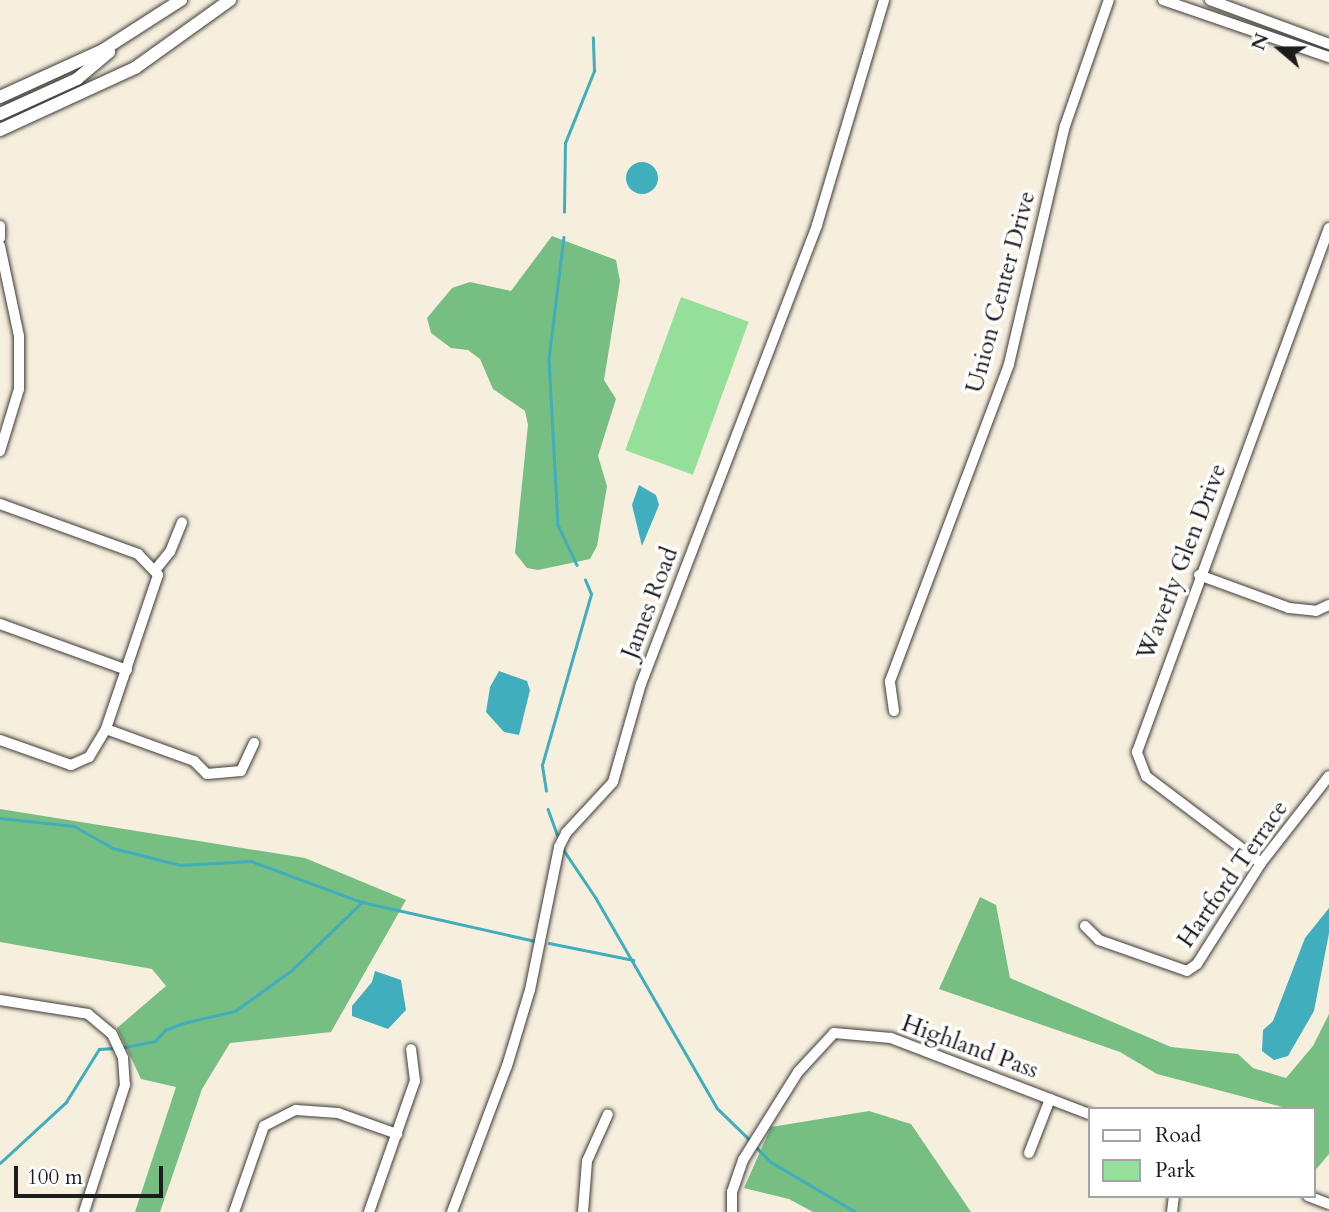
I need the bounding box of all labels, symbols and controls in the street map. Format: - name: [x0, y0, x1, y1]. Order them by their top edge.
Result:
- north arrow: [1245, 14, 1315, 84]
- text: N: [1245, 30, 1275, 54]
- street label: Union Center Drive: [960, 188, 1042, 396]
- street label: Waverly Glen Drive: [1131, 460, 1233, 664]
- street label: James Road: [616, 543, 684, 663]
- street label: Hartford Terrace: [1172, 795, 1294, 953]
- street label: Highland Pass: [898, 1009, 1042, 1085]
- legend: [1088, 1107, 1315, 1198]
- text: Road: [1155, 1121, 1201, 1150]
- scale bar: [18, 1152, 166, 1196]
- text: Park: [1155, 1156, 1195, 1185]
- text: 100 m: [27, 1163, 83, 1192]

